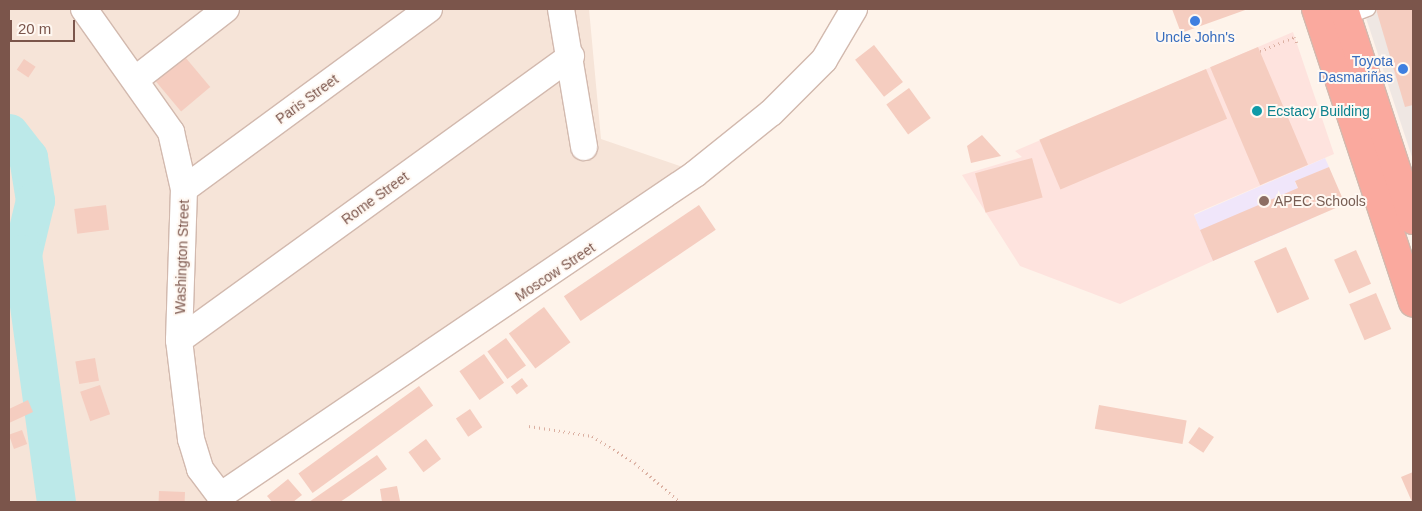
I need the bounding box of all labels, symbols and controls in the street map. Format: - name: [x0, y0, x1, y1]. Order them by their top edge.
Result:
- scale bar: [12, 10, 78, 42]
- marker: Uncle John's: [1189, 15, 1201, 27]
- text: 20 m: [18, 20, 51, 37]
- place label: Uncle John's: [1155, 29, 1235, 45]
- place label: Toyota Dasmariñas: [1318, 53, 1393, 85]
- marker: Toyota Dasmariñas: [1397, 63, 1409, 75]
- street label: Paris Street: [272, 71, 342, 127]
- place label: Ecstacy Building: [1267, 103, 1370, 119]
- marker: Ecstacy Building: [1251, 105, 1263, 117]
- street label: Rome Street: [338, 168, 412, 228]
- place label: APEC Schools: [1274, 193, 1366, 209]
- marker: APEC Schools: [1258, 195, 1270, 207]
- street label: Washington Street: [172, 199, 192, 315]
- street label: Moscow Street: [512, 239, 598, 305]

